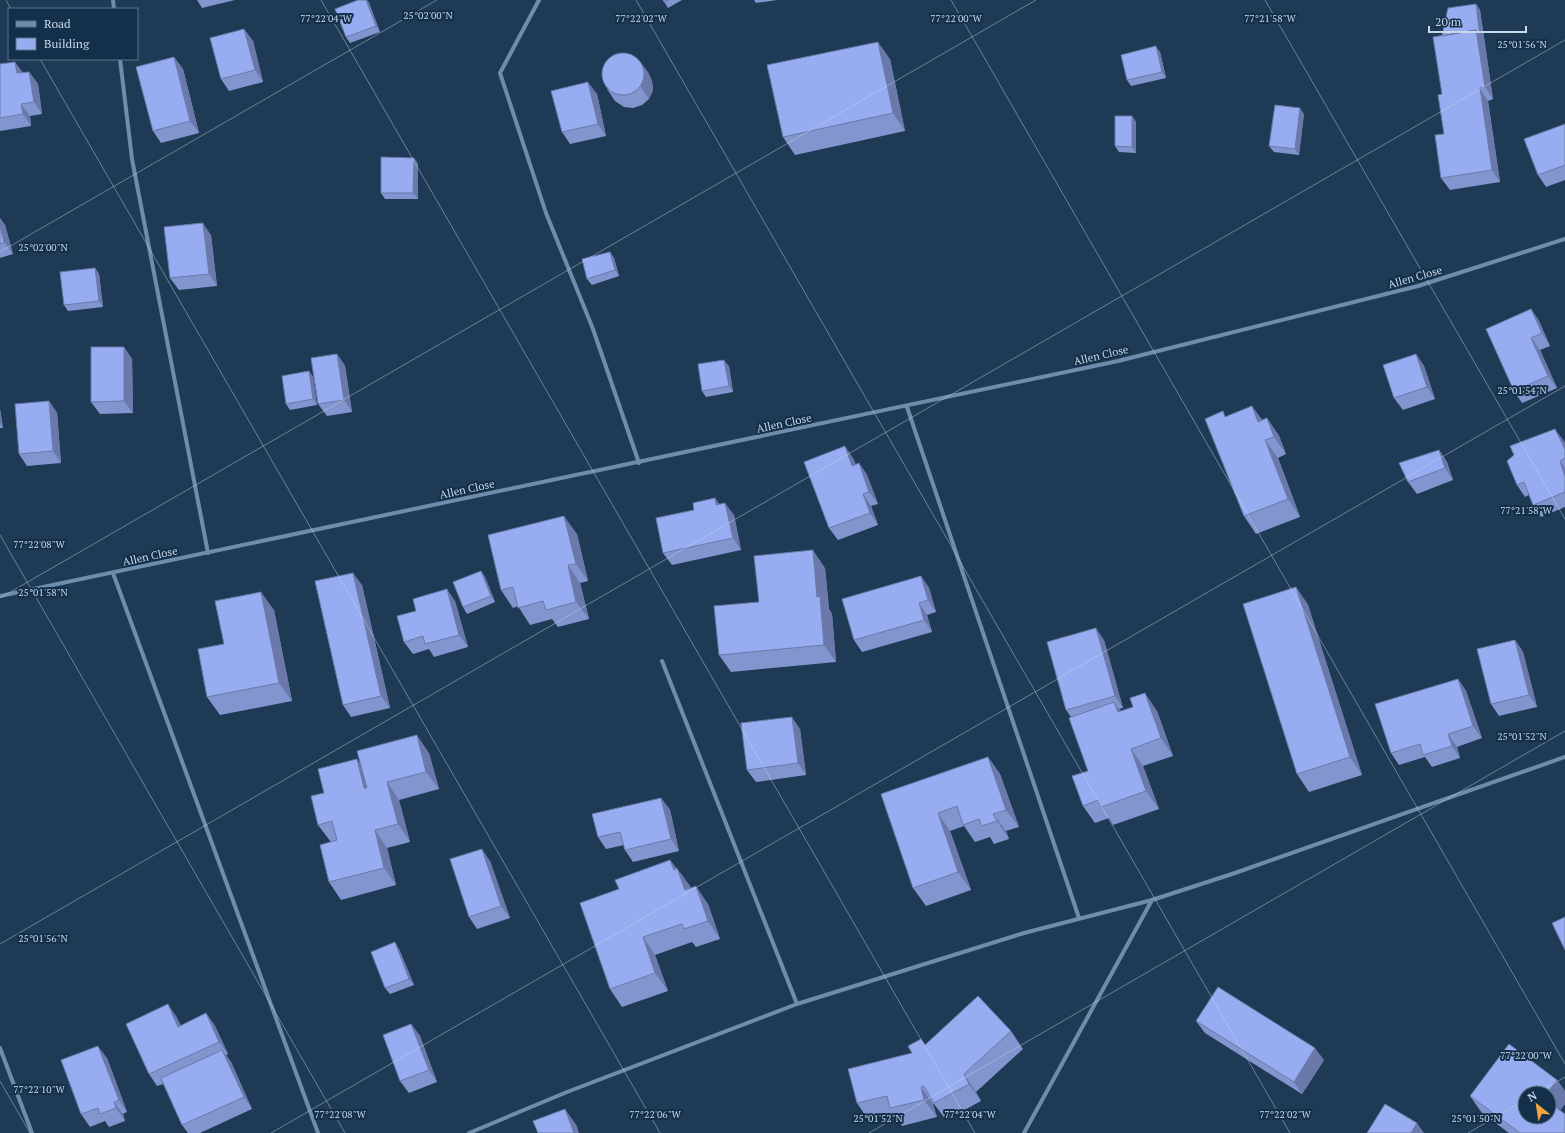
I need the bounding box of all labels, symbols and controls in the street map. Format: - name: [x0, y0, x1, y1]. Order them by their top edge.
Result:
- legend: [8, 8, 138, 60]
- scale bar: [1429, 8, 1526, 34]
- text: 25°02'00"N: [403, 9, 453, 22]
- text: 77°22'04"W: [300, 12, 352, 25]
- text: 77°22'02"W: [615, 12, 667, 25]
- text: 77°22'00"W: [930, 12, 982, 25]
- text: 77°21'58"W: [1244, 12, 1296, 25]
- text: 20 m: [1435, 14, 1462, 29]
- text: Road: [44, 16, 71, 31]
- text: Building: [44, 36, 90, 51]
- text: 25°01'56"N: [1497, 38, 1547, 51]
- text: 25°02'00"N: [18, 241, 68, 254]
- street label: Allen Close: [1386, 262, 1444, 291]
- street label: Allen Close: [1072, 342, 1130, 368]
- text: 25°01'54"N: [1497, 384, 1547, 397]
- street label: Allen Close: [755, 410, 813, 436]
- street label: Allen Close: [438, 476, 496, 502]
- text: 77°21'58"W: [1500, 504, 1552, 517]
- text: 77°22'08"W: [13, 538, 65, 551]
- street label: Allen Close: [121, 543, 179, 569]
- text: 25°01'58"N: [18, 586, 68, 599]
- text: 25°01'52"N: [1497, 730, 1547, 743]
- text: 25°01'56"N: [18, 932, 68, 945]
- text: 77°22'00"W: [1500, 1049, 1552, 1062]
- text: 77°22'10"W: [13, 1083, 65, 1096]
- north arrow: [1517, 1085, 1557, 1125]
- text: N: [1525, 1088, 1540, 1104]
- text: 77°22'08"W: [314, 1108, 366, 1121]
- text: 77°22'06"W: [629, 1108, 681, 1121]
- text: 77°22'04"W: [944, 1108, 996, 1121]
- text: 77°22'02"W: [1259, 1108, 1311, 1121]
- text: 25°01'52"N: [853, 1112, 903, 1125]
- text: 25°01'50"N: [1451, 1112, 1501, 1125]

